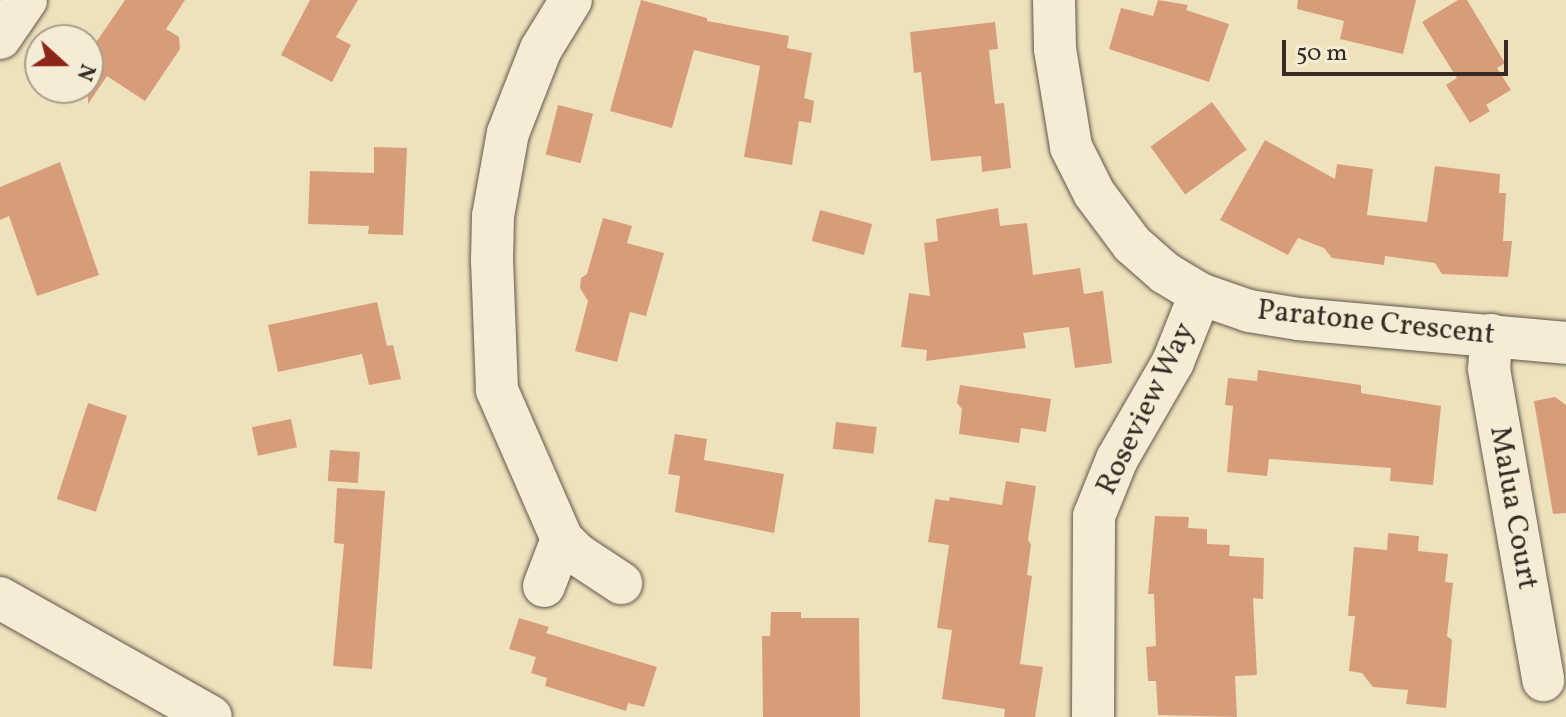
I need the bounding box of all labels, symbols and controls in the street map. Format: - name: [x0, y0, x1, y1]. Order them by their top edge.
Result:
- north arrow: [24, 24, 104, 104]
- scale bar: [1286, 24, 1512, 74]
- text: 50 m: [1296, 37, 1348, 71]
- text: N: [68, 59, 102, 85]
- street label: Paratone Crescent: [1255, 293, 1497, 353]
- street label: Roseview Way: [1088, 316, 1204, 502]
- street label: Malua Court: [1481, 423, 1545, 593]

